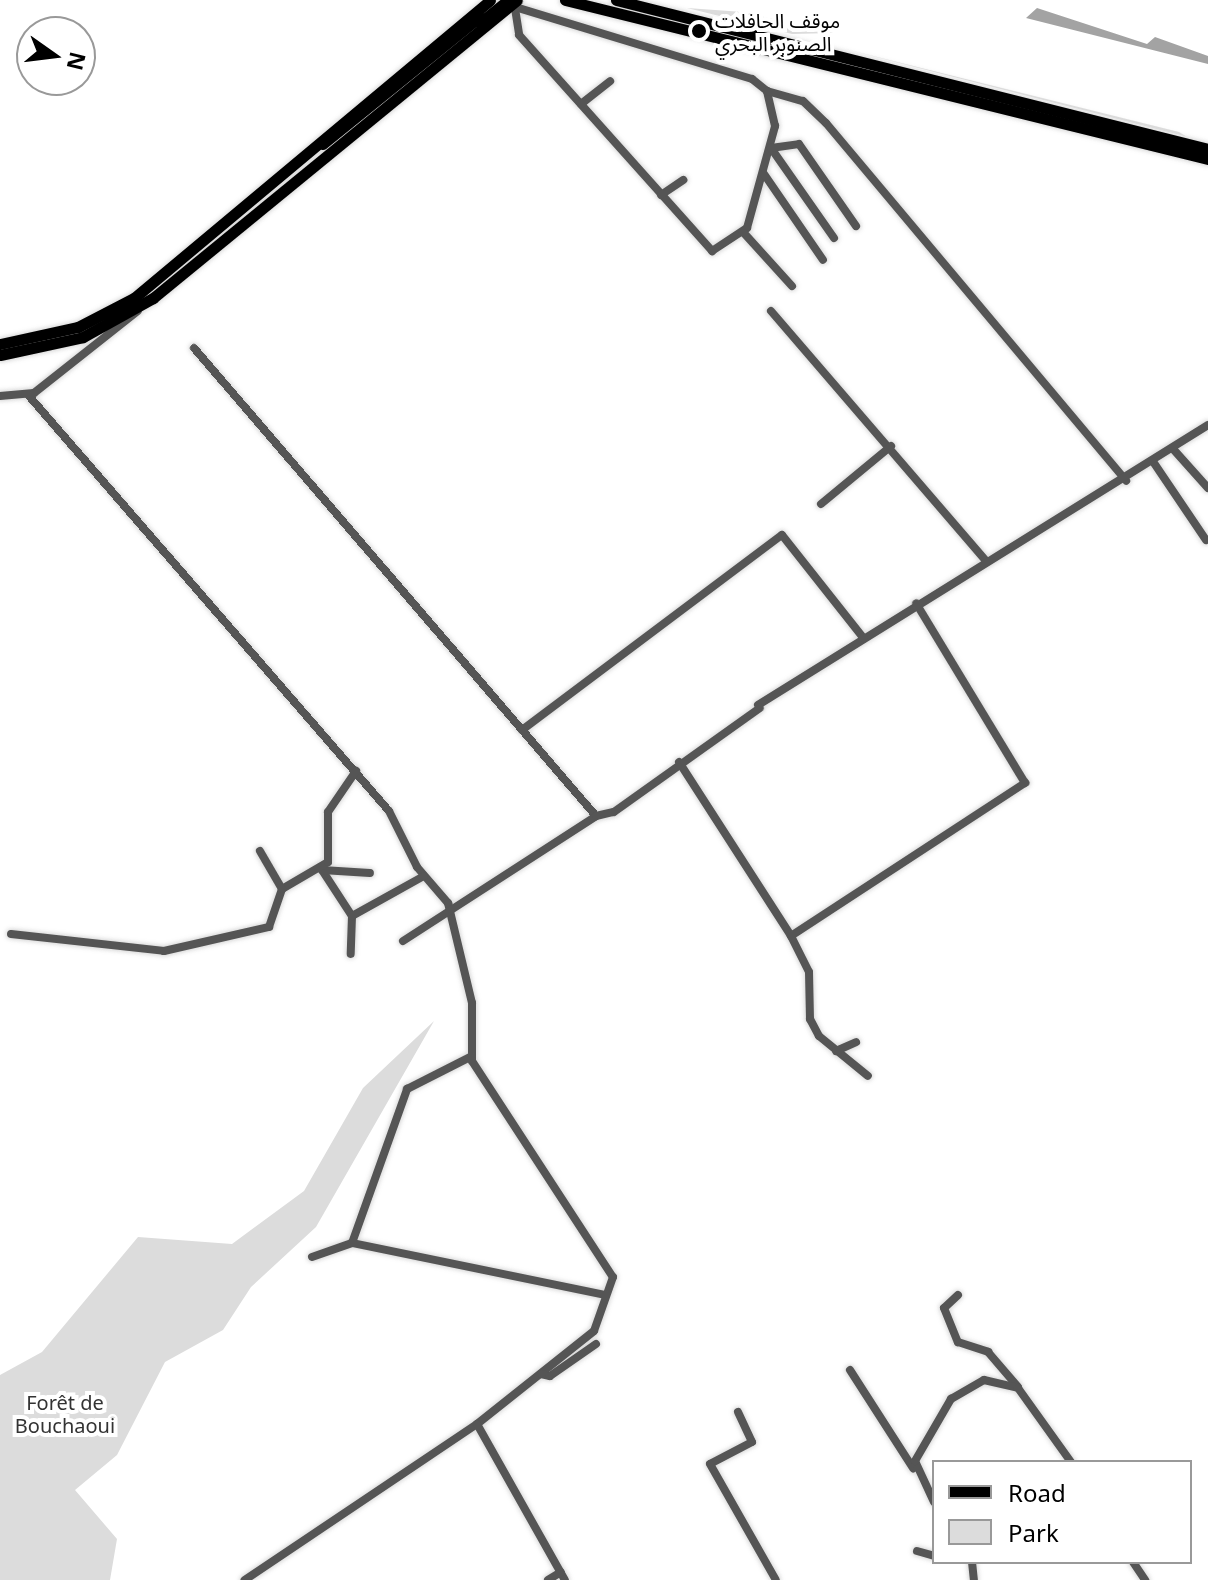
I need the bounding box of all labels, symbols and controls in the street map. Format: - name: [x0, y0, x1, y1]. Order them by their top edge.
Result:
- place label: موقف الحافلات الصنوبر البحري: [715, 8, 840, 55]
- north arrow: [16, 16, 96, 96]
- marker: موقف الحافلات الصنوبر البحري: [690, 22, 708, 40]
- text: N: [61, 49, 94, 74]
- park label: Forêt de Bouchaoui: [15, 1390, 115, 1437]
- legend: [932, 1460, 1192, 1564]
- text: Road: [1008, 1476, 1066, 1509]
- text: Park: [1008, 1516, 1059, 1549]

